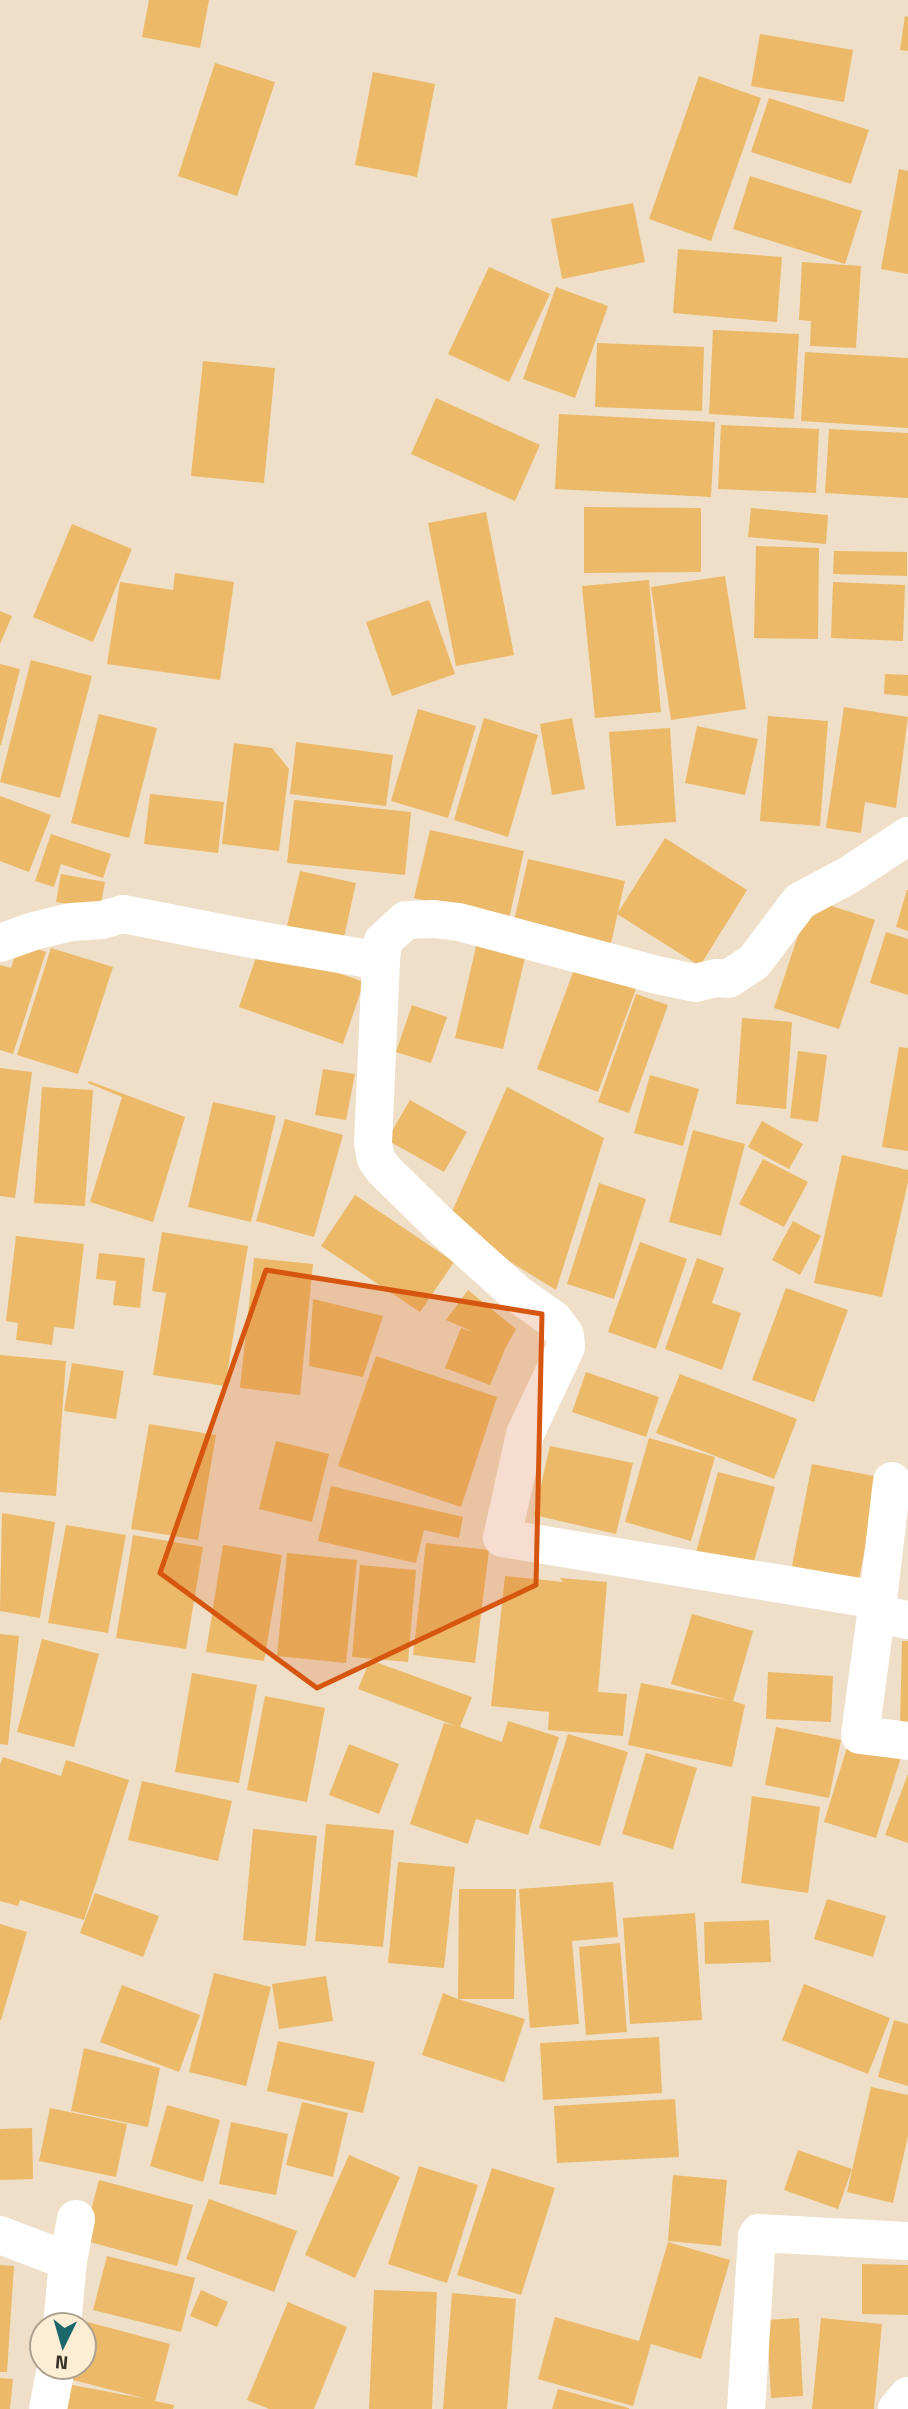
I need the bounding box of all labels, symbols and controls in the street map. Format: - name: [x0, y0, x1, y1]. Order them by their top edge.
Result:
- north arrow: [28, 2311, 98, 2381]
- text: N: [54, 2348, 69, 2378]

